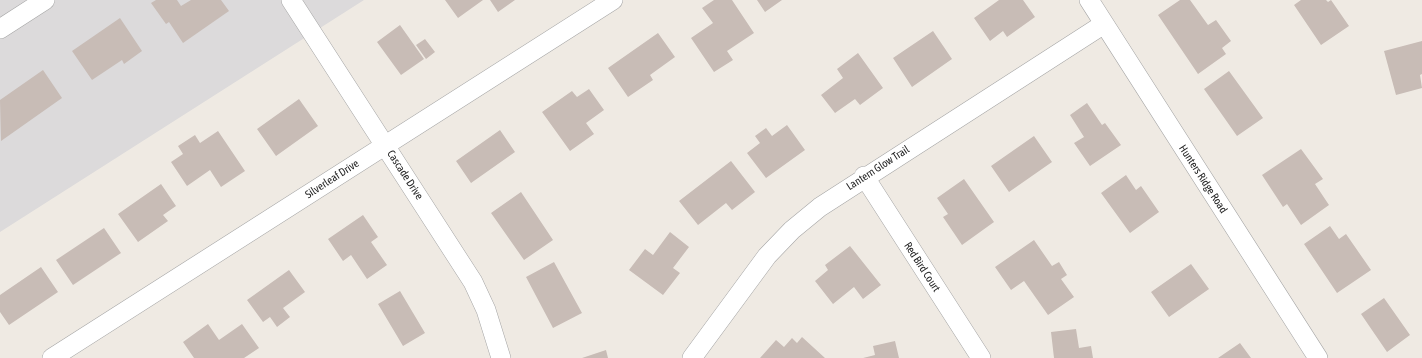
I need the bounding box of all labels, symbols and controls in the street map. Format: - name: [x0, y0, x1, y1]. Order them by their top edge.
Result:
- street label: Hunters Ridge Road: [1176, 142, 1230, 216]
- street label: Lantern Glow Trail: [844, 143, 912, 193]
- street label: Cascade Drive: [384, 148, 426, 202]
- street label: Silverleaf Drive: [303, 157, 361, 201]
- street label: Red Bird Court: [901, 240, 943, 294]

